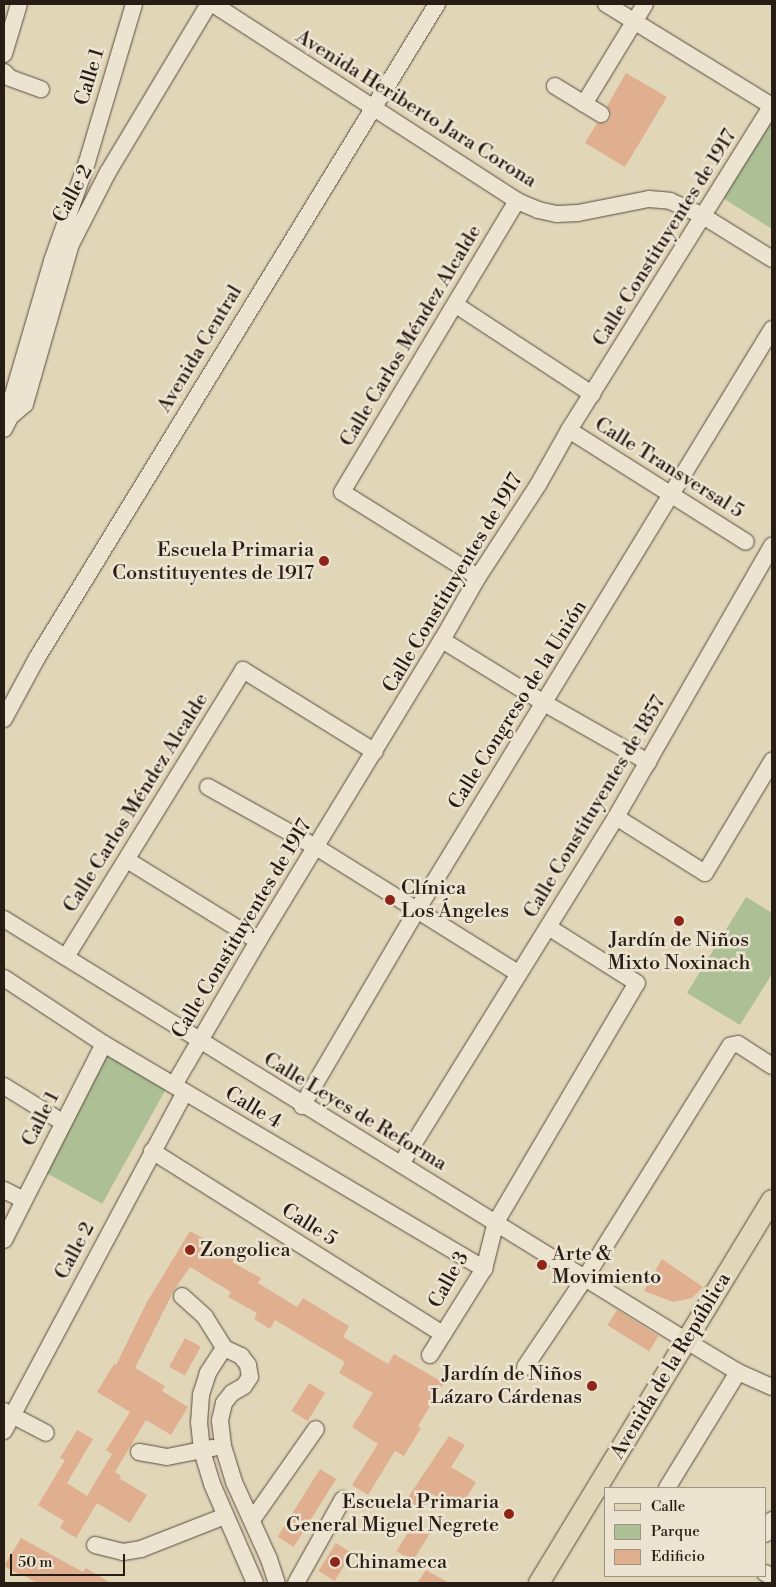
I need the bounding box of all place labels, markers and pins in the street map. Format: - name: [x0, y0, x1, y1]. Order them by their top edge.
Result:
- place label: Escuela Primaria Constituyentes de 1917: [112, 538, 314, 585]
- marker: Escuela Primaria Constituyentes de 1917: [318, 555, 330, 567]
- place label: Clínica Los Ángeles: [401, 876, 509, 923]
- marker: Clínica Los Ángeles: [383, 893, 397, 907]
- marker: Jardín de Niños Mixto Noxinach: [673, 915, 685, 927]
- place label: Jardín de Niños Mixto Noxinach: [608, 929, 750, 976]
- place label: Zongolica: [200, 1238, 291, 1262]
- place label: Arte & Movimiento: [552, 1242, 661, 1289]
- marker: Zongolica: [184, 1244, 196, 1256]
- marker: Arte & Movimiento: [536, 1259, 548, 1271]
- place label: Jardín de Niños Lázaro Cárdenas: [431, 1362, 582, 1409]
- marker: Jardín de Niños Lázaro Cárdenas: [586, 1380, 598, 1392]
- place label: Escuela Primaria General Miguel Negrete: [286, 1490, 499, 1537]
- marker: Escuela Primaria General Miguel Negrete: [503, 1508, 515, 1520]
- place label: Chinameca: [345, 1550, 447, 1574]
- marker: Chinameca: [329, 1556, 341, 1568]

